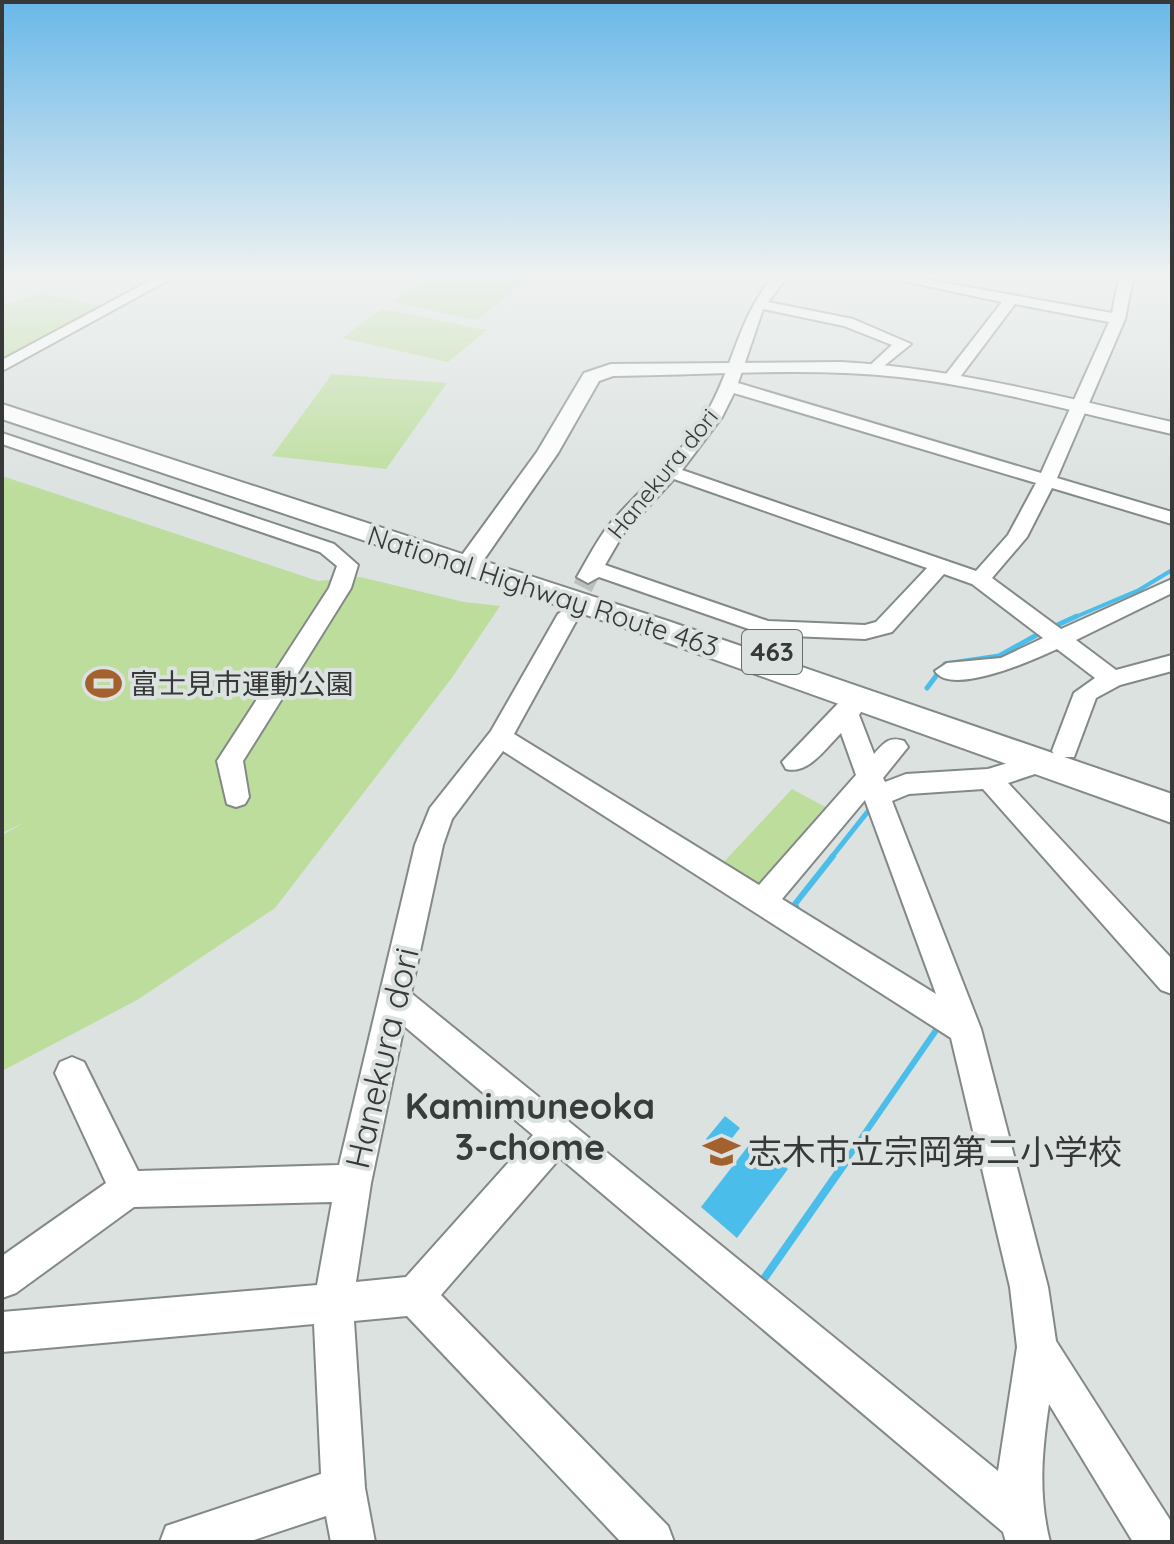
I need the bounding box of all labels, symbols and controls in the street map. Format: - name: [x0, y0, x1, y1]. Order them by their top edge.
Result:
- street label: Hanekura dori: [601, 402, 724, 545]
- street label: National Highway Route 463: [363, 517, 723, 664]
- road number: 463: [742, 630, 802, 674]
- sports icon: 富士見市運動公園: [85, 665, 123, 703]
- place label: 富士見市運動公園: [130, 666, 354, 701]
- street label: Hanekura dori: [335, 943, 428, 1173]
- district label: Kamimuneoka 3-chome: [405, 1083, 655, 1169]
- place label: 志木市立宗岡第二小学校: [748, 1130, 1122, 1173]
- school or university icon: 志木市立宗岡第二小学校: [703, 1133, 741, 1171]

